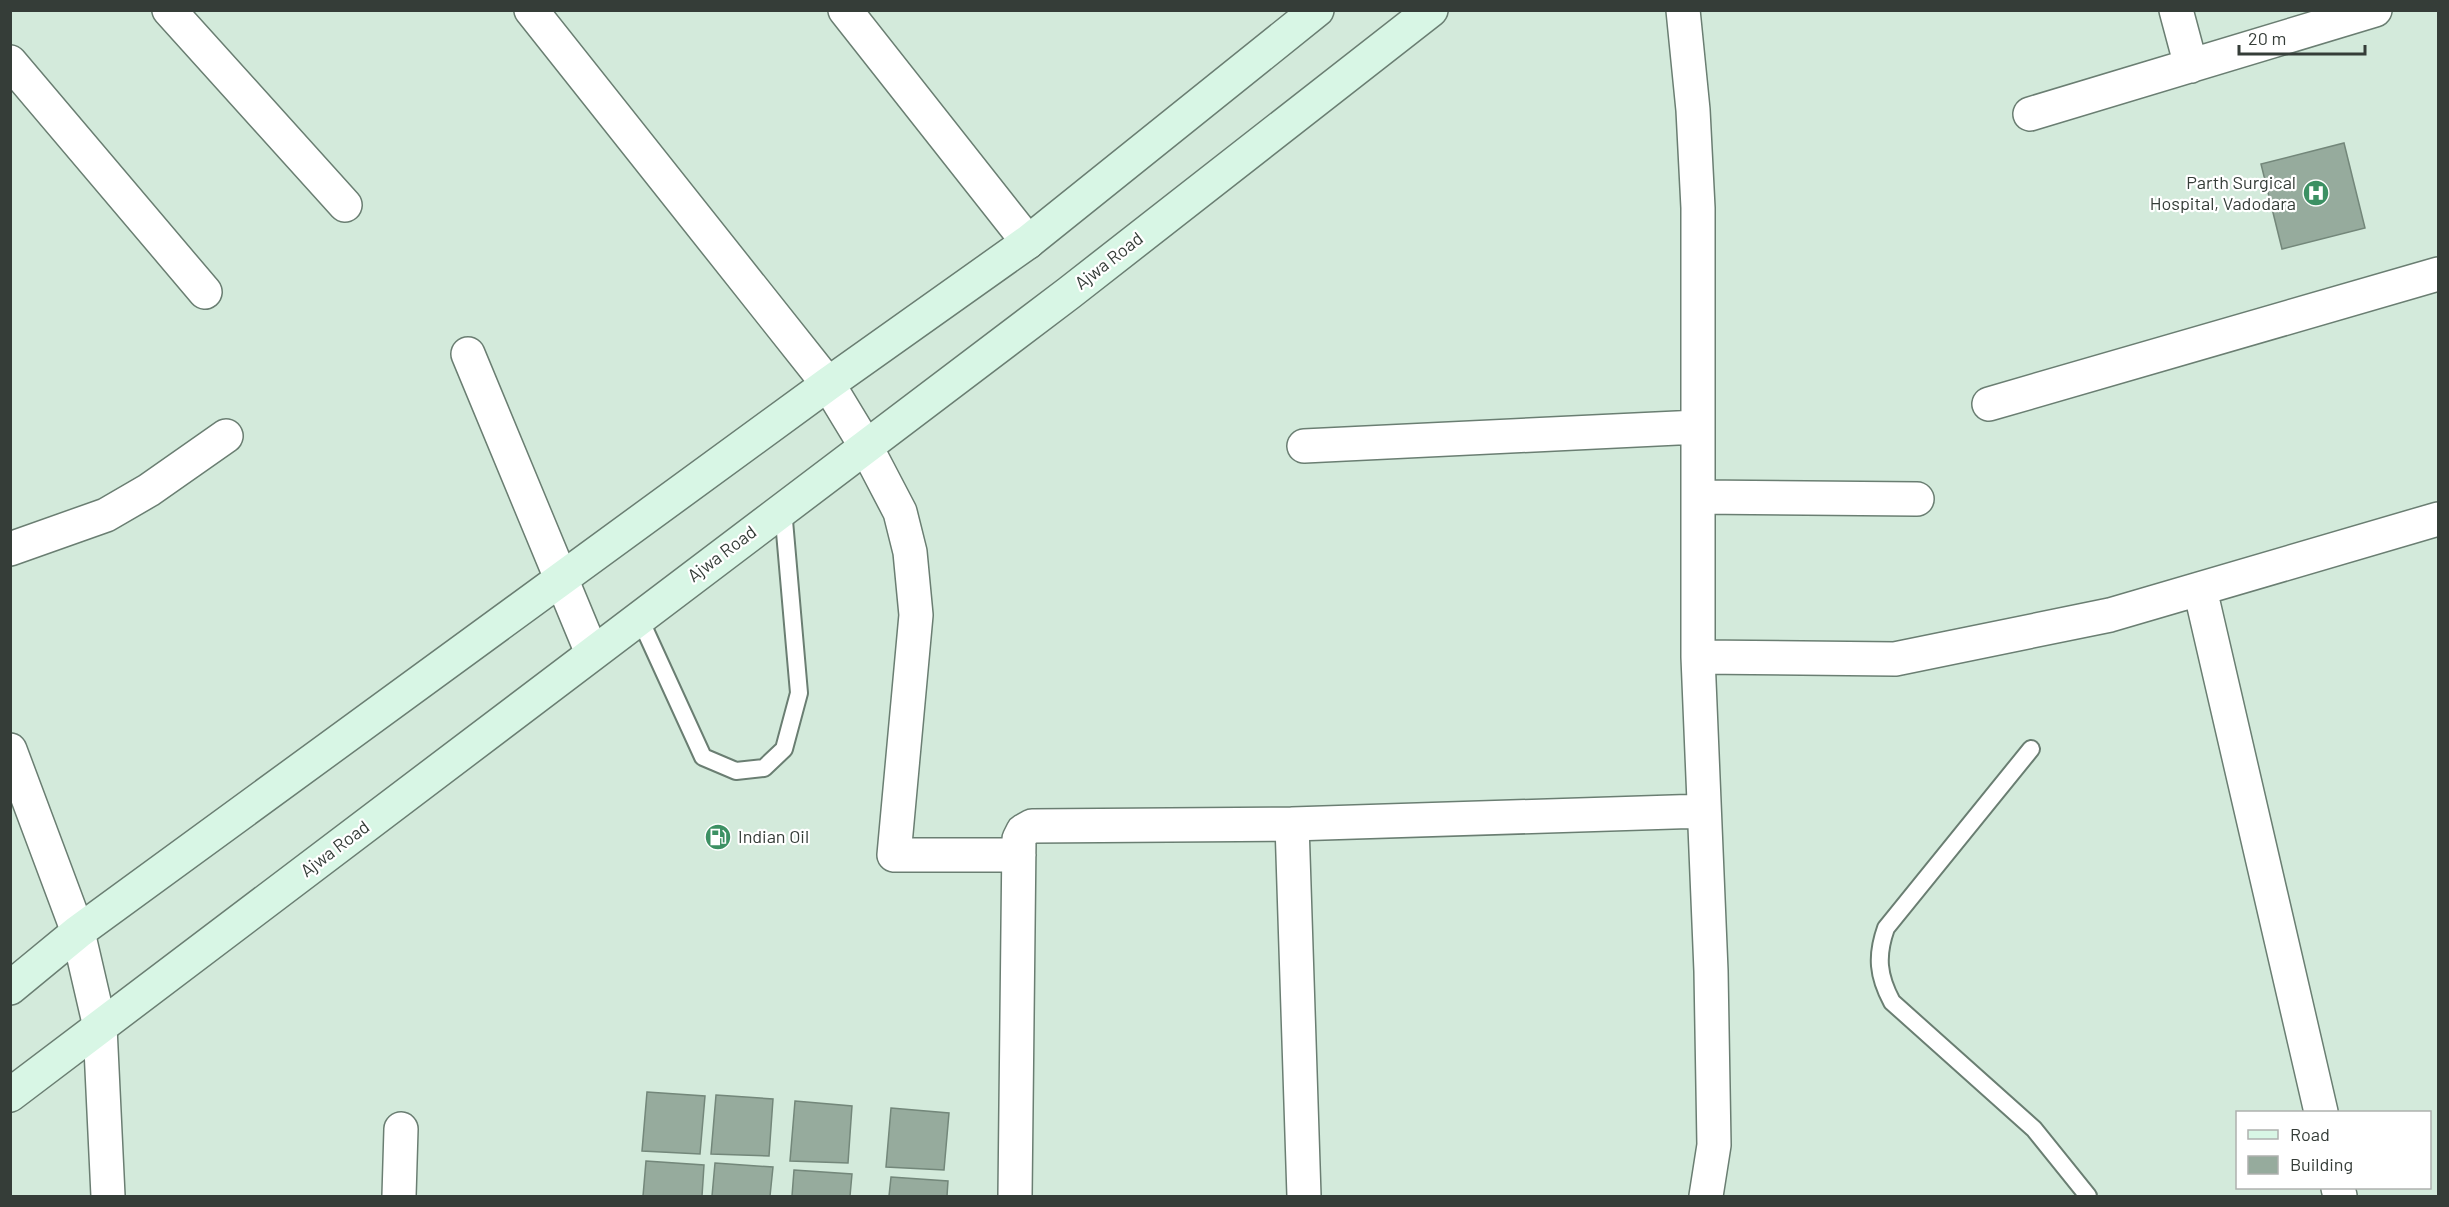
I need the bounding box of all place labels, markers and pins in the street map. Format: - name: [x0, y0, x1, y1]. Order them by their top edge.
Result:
- place label: Parth Surgical Hospital, Vadodara: [2150, 171, 2296, 214]
- hospital icon: Parth Surgical Hospital, Vadodara: [2301, 178, 2331, 208]
- fuel station icon: Indian Oil: [703, 822, 733, 852]
- place label: Indian Oil: [738, 825, 809, 847]

